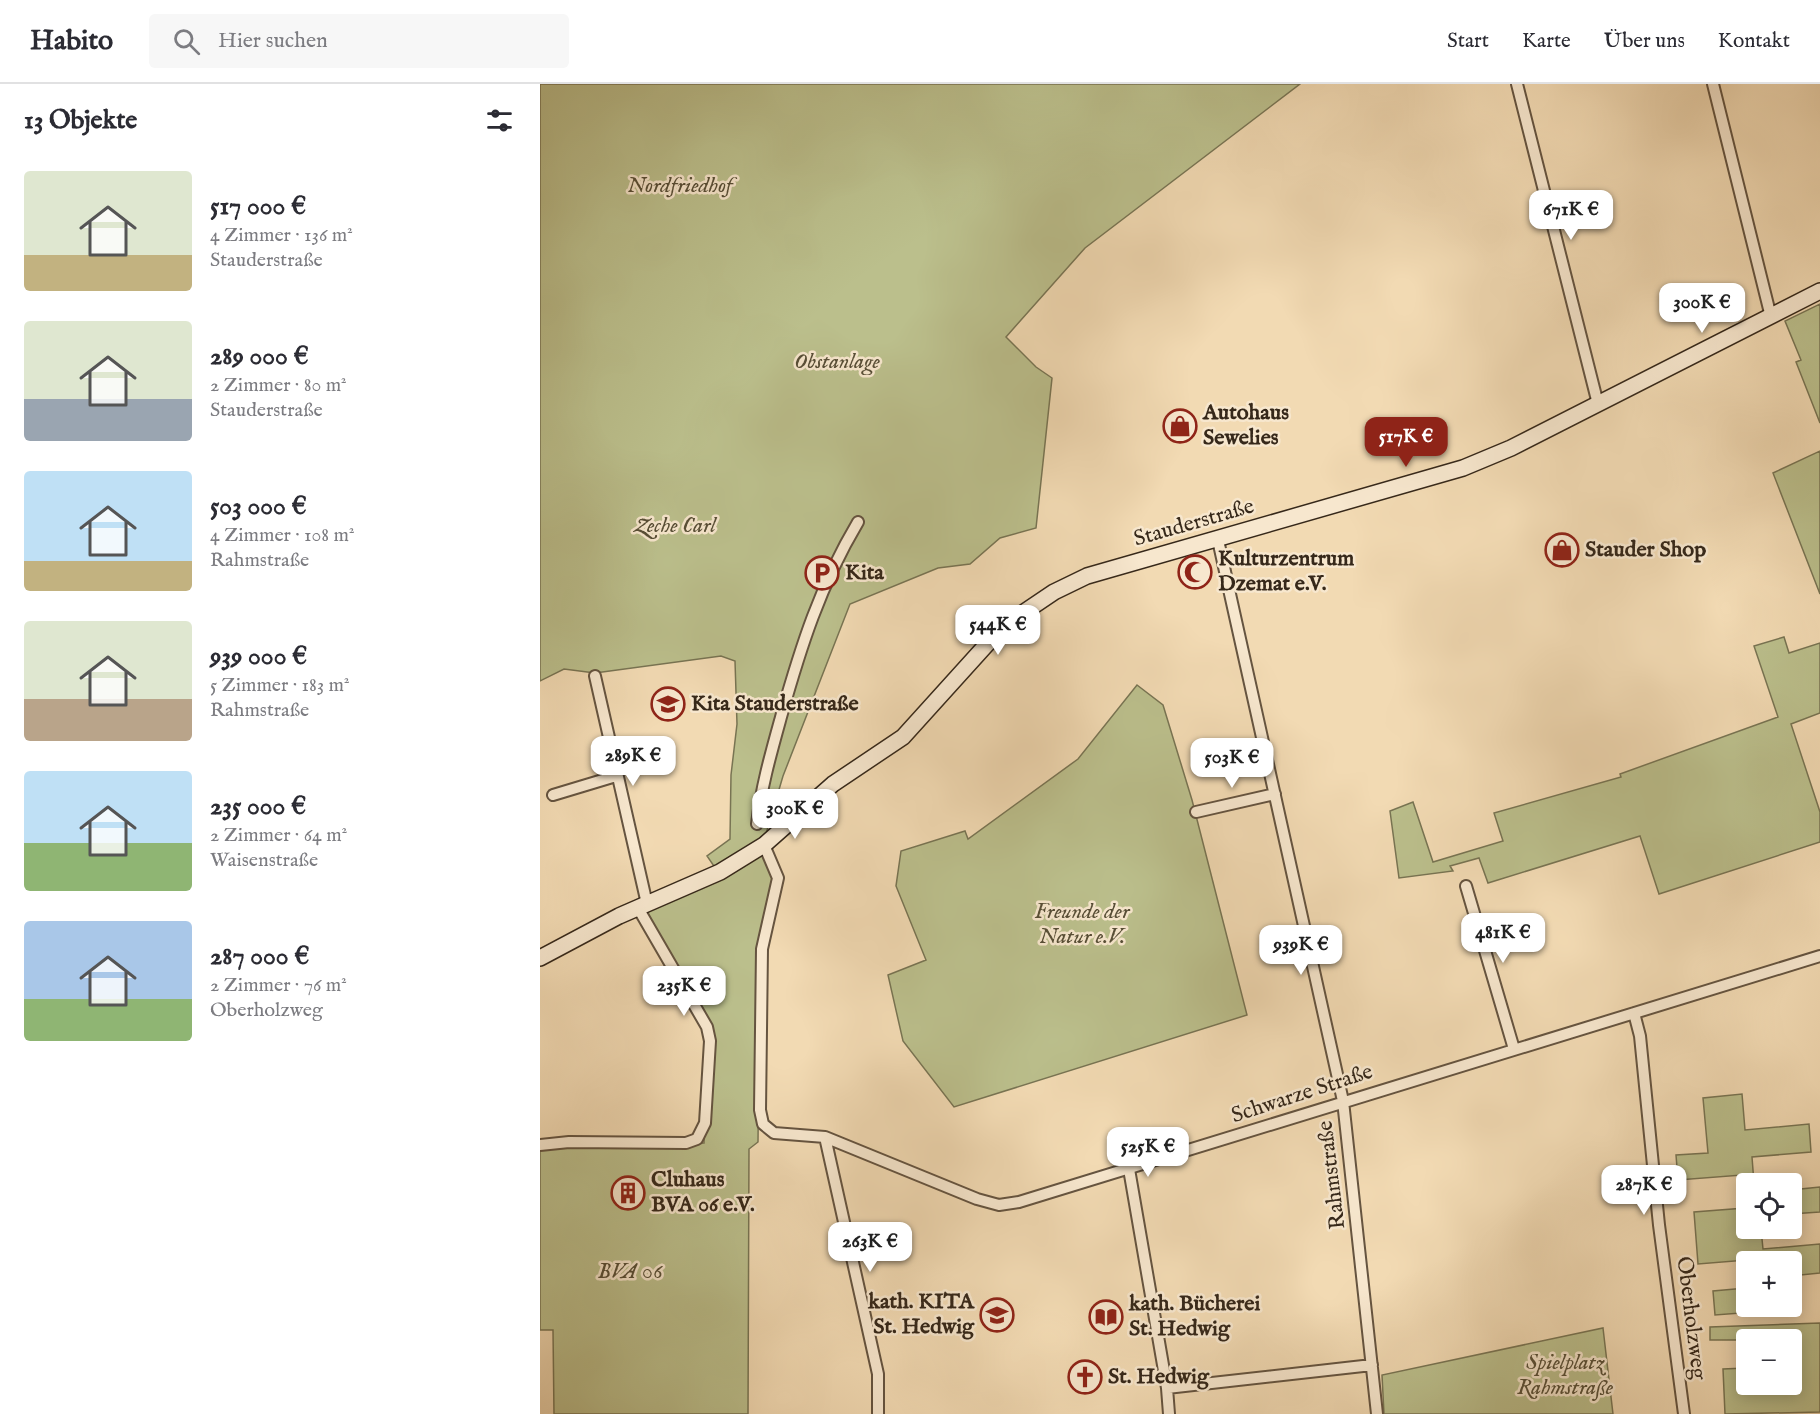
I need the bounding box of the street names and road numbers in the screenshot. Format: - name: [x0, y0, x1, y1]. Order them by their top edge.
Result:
- street label: Stauderstraße: [1131, 492, 1257, 554]
- street label: Schwarze Straße: [1228, 1058, 1376, 1130]
- street label: Rahmstraße: [1311, 1119, 1353, 1231]
- street label: Oberholzweg: [1670, 1255, 1713, 1382]

